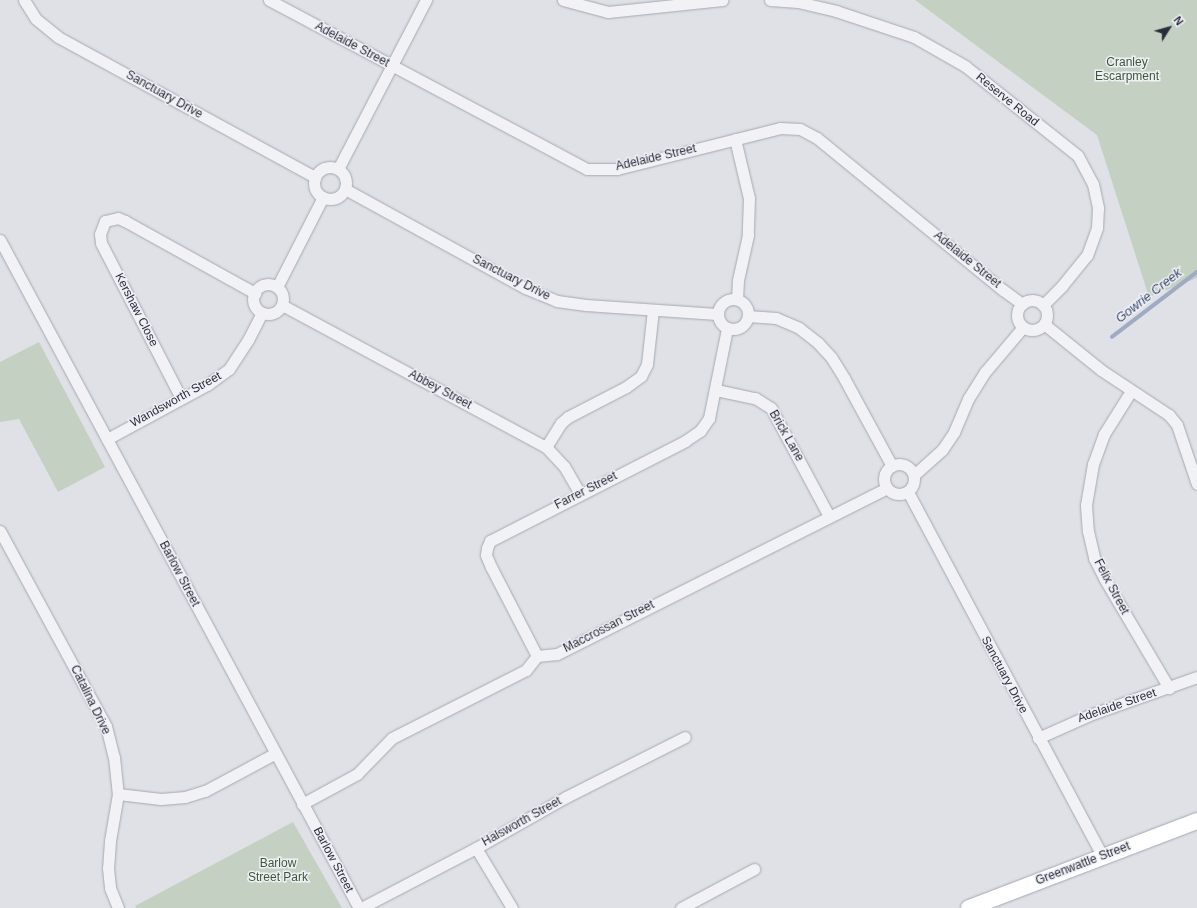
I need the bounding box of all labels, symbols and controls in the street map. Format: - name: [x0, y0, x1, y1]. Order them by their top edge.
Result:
- north arrow: [1149, 8, 1189, 48]
- text: N: [1171, 14, 1186, 28]
- street label: Adelaide Street: [312, 19, 392, 71]
- park label: Cranley Escarpment: [1095, 56, 1159, 84]
- street label: Sanctuary Drive: [123, 68, 205, 122]
- street label: Reserve Road: [973, 70, 1041, 130]
- street label: Adelaide Street: [614, 142, 698, 174]
- street label: Adelaide Street: [931, 229, 1003, 291]
- street label: Sanctuary Drive: [470, 252, 552, 304]
- water label: Gowrie Creek: [1113, 265, 1185, 327]
- street label: Kershaw Close: [111, 271, 161, 349]
- street label: Abbey Street: [406, 367, 474, 413]
- street label: Wandsworth Street: [128, 369, 224, 431]
- street label: Brick Lane: [766, 408, 806, 464]
- street label: Farrer Street: [552, 469, 620, 513]
- street label: Barlow Street: [156, 539, 202, 609]
- street label: Felix Street: [1090, 557, 1132, 617]
- street label: Maccrossan Street: [561, 598, 657, 656]
- street label: Sanctuary Drive: [978, 634, 1030, 716]
- street label: Catalina Drive: [67, 663, 113, 737]
- street label: Adelaide Street: [1076, 686, 1158, 726]
- street label: Halsworth Street: [480, 794, 564, 850]
- street label: Barlow Street: [310, 825, 356, 895]
- street label: Greenwattle Street: [1034, 839, 1132, 889]
- park label: Barlow Street Park: [248, 857, 308, 885]

